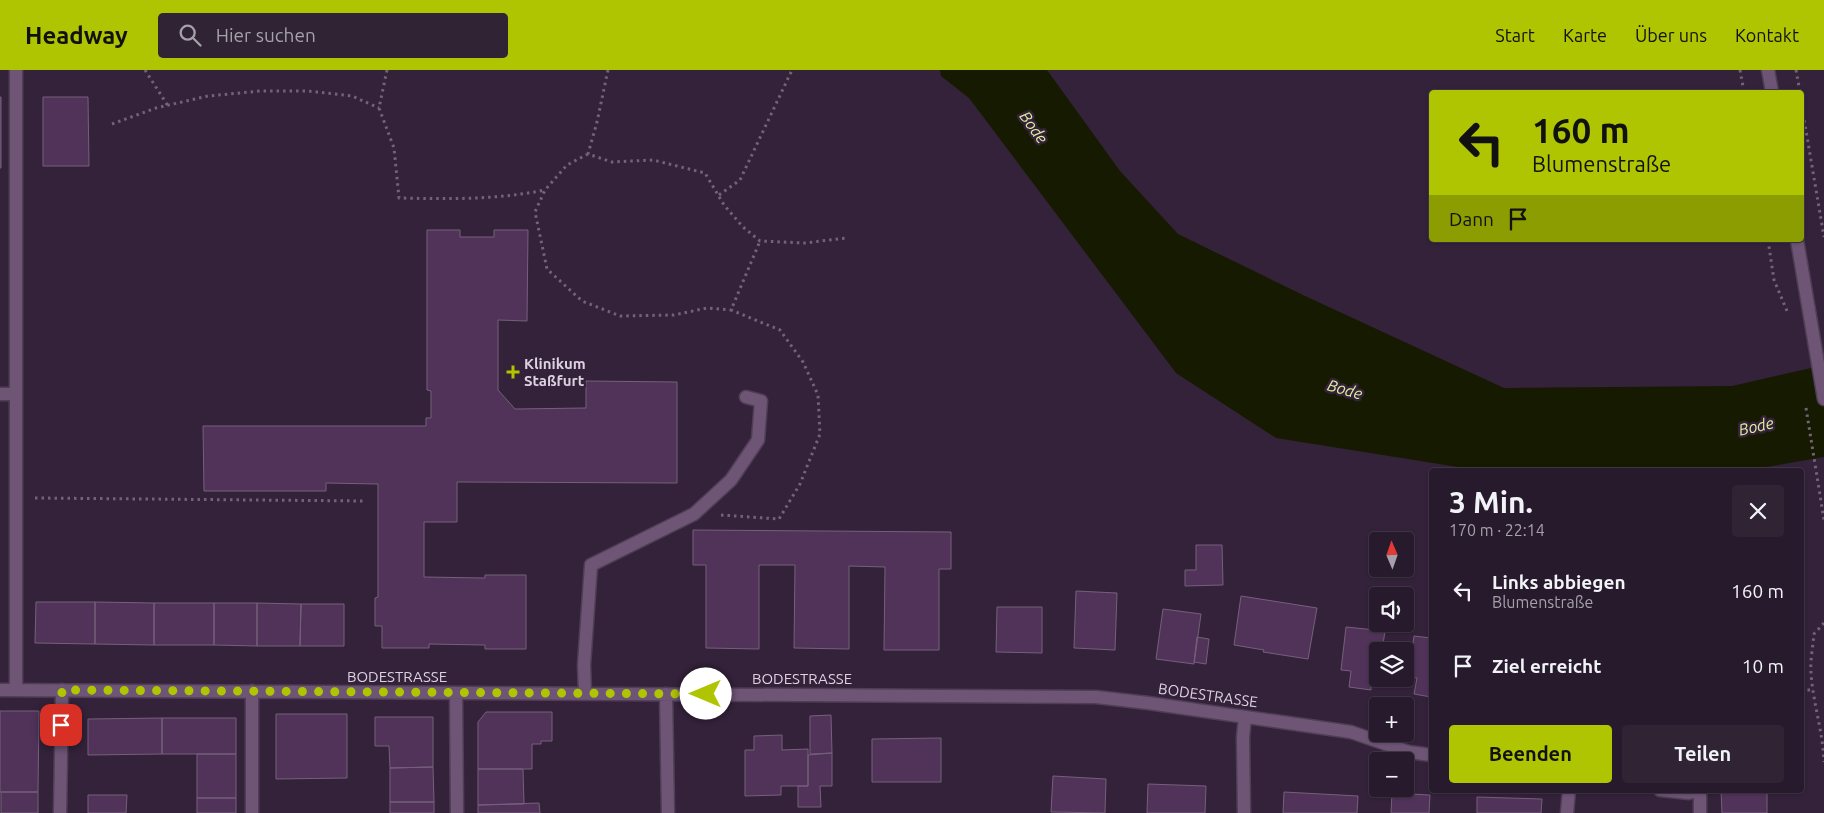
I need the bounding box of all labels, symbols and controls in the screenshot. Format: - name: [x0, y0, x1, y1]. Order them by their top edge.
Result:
- search box: [158, 13, 508, 58]
- icon: search: [176, 21, 204, 49]
- text: Headway: [25, 22, 128, 49]
- text: Hier suchen: [216, 24, 316, 46]
- text: Start: [1495, 25, 1535, 45]
- text: Karte: [1563, 25, 1607, 45]
- text: Über uns: [1635, 25, 1707, 45]
- text: Kontakt: [1735, 25, 1799, 45]
- water label: Bode: [1016, 107, 1052, 147]
- icon: left: [1449, 110, 1514, 175]
- text: 160 m: [1532, 110, 1630, 150]
- text: Blumenstraße: [1532, 151, 1671, 176]
- icon: arrive: [1504, 205, 1532, 233]
- text: Dann: [1449, 208, 1494, 230]
- place label: Klinikum Staßfurt: [524, 355, 586, 389]
- marker: Klinikum Staßfurt: [506, 365, 520, 379]
- water label: Bode: [1325, 375, 1365, 403]
- water label: Bode: [1737, 413, 1775, 439]
- text: 3 Min.: [1449, 485, 1533, 519]
- button: close: [1732, 485, 1784, 537]
- text: 170 m · 22:14: [1449, 521, 1545, 539]
- north arrow: [1369, 532, 1414, 578]
- map controls: [1369, 532, 1414, 797]
- text: Links abbiegen: [1492, 571, 1626, 593]
- icon: left: [1449, 577, 1477, 605]
- text: 160 m: [1731, 580, 1784, 602]
- button: sound: [1369, 587, 1414, 632]
- text: Blumenstraße: [1492, 593, 1593, 611]
- button: layers: [1369, 642, 1414, 687]
- icon: arrive: [1449, 652, 1477, 680]
- text: Ziel erreicht: [1492, 655, 1601, 677]
- text: 10 m: [1742, 655, 1784, 677]
- position arrow: [679, 667, 731, 719]
- street label: BODESTRASSE: [347, 668, 447, 685]
- street label: BODESTRASSE: [752, 670, 852, 687]
- street label: BODESTRASSE: [1157, 680, 1259, 710]
- button: +: [1369, 697, 1414, 742]
- pin: [40, 704, 82, 746]
- icon: arrive: [47, 711, 75, 739]
- button: Beenden: [1449, 725, 1612, 783]
- button: Teilen: [1622, 725, 1784, 783]
- button: −: [1369, 752, 1414, 797]

